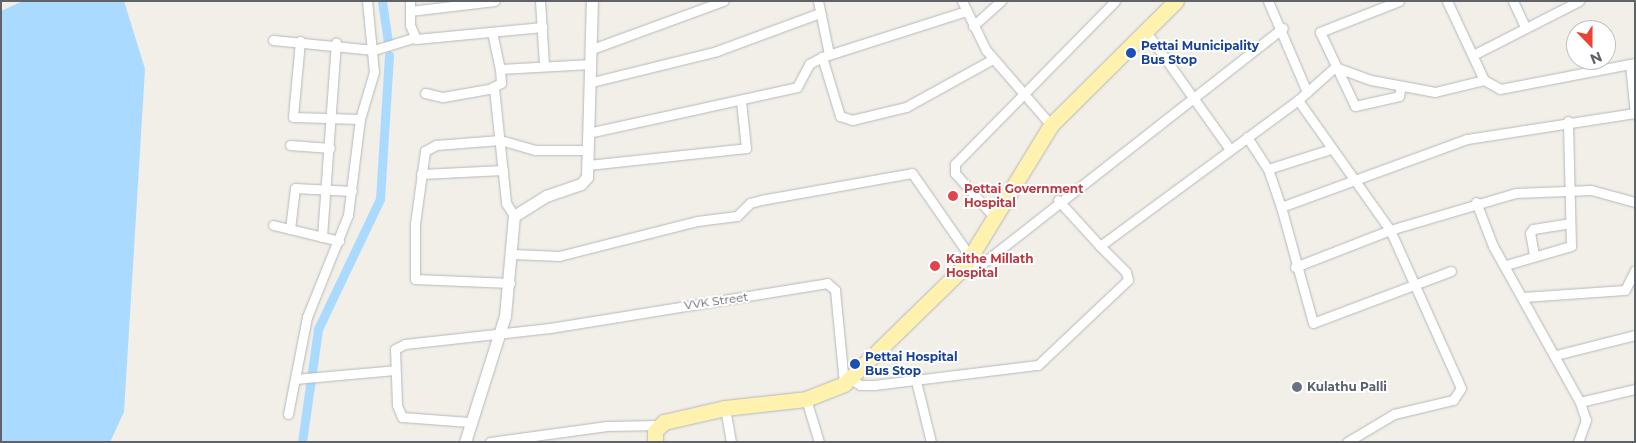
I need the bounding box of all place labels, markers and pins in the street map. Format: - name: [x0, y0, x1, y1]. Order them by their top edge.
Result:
- place label: Pettai Municipality Bus Stop: [1141, 39, 1259, 67]
- marker: Pettai Municipality Bus Stop: [1125, 47, 1137, 59]
- place label: Pettai Government Hospital: [964, 182, 1083, 210]
- marker: Pettai Government Hospital: [946, 189, 960, 203]
- place label: Kaithe Millath Hospital: [946, 252, 1033, 280]
- marker: Kaithe Millath Hospital: [928, 259, 942, 273]
- place label: Pettai Hospital Bus Stop: [865, 350, 958, 378]
- marker: Pettai Hospital Bus Stop: [849, 358, 861, 370]
- place label: Kulathu Palli: [1307, 380, 1387, 394]
- marker: Kulathu Palli: [1291, 381, 1303, 393]

